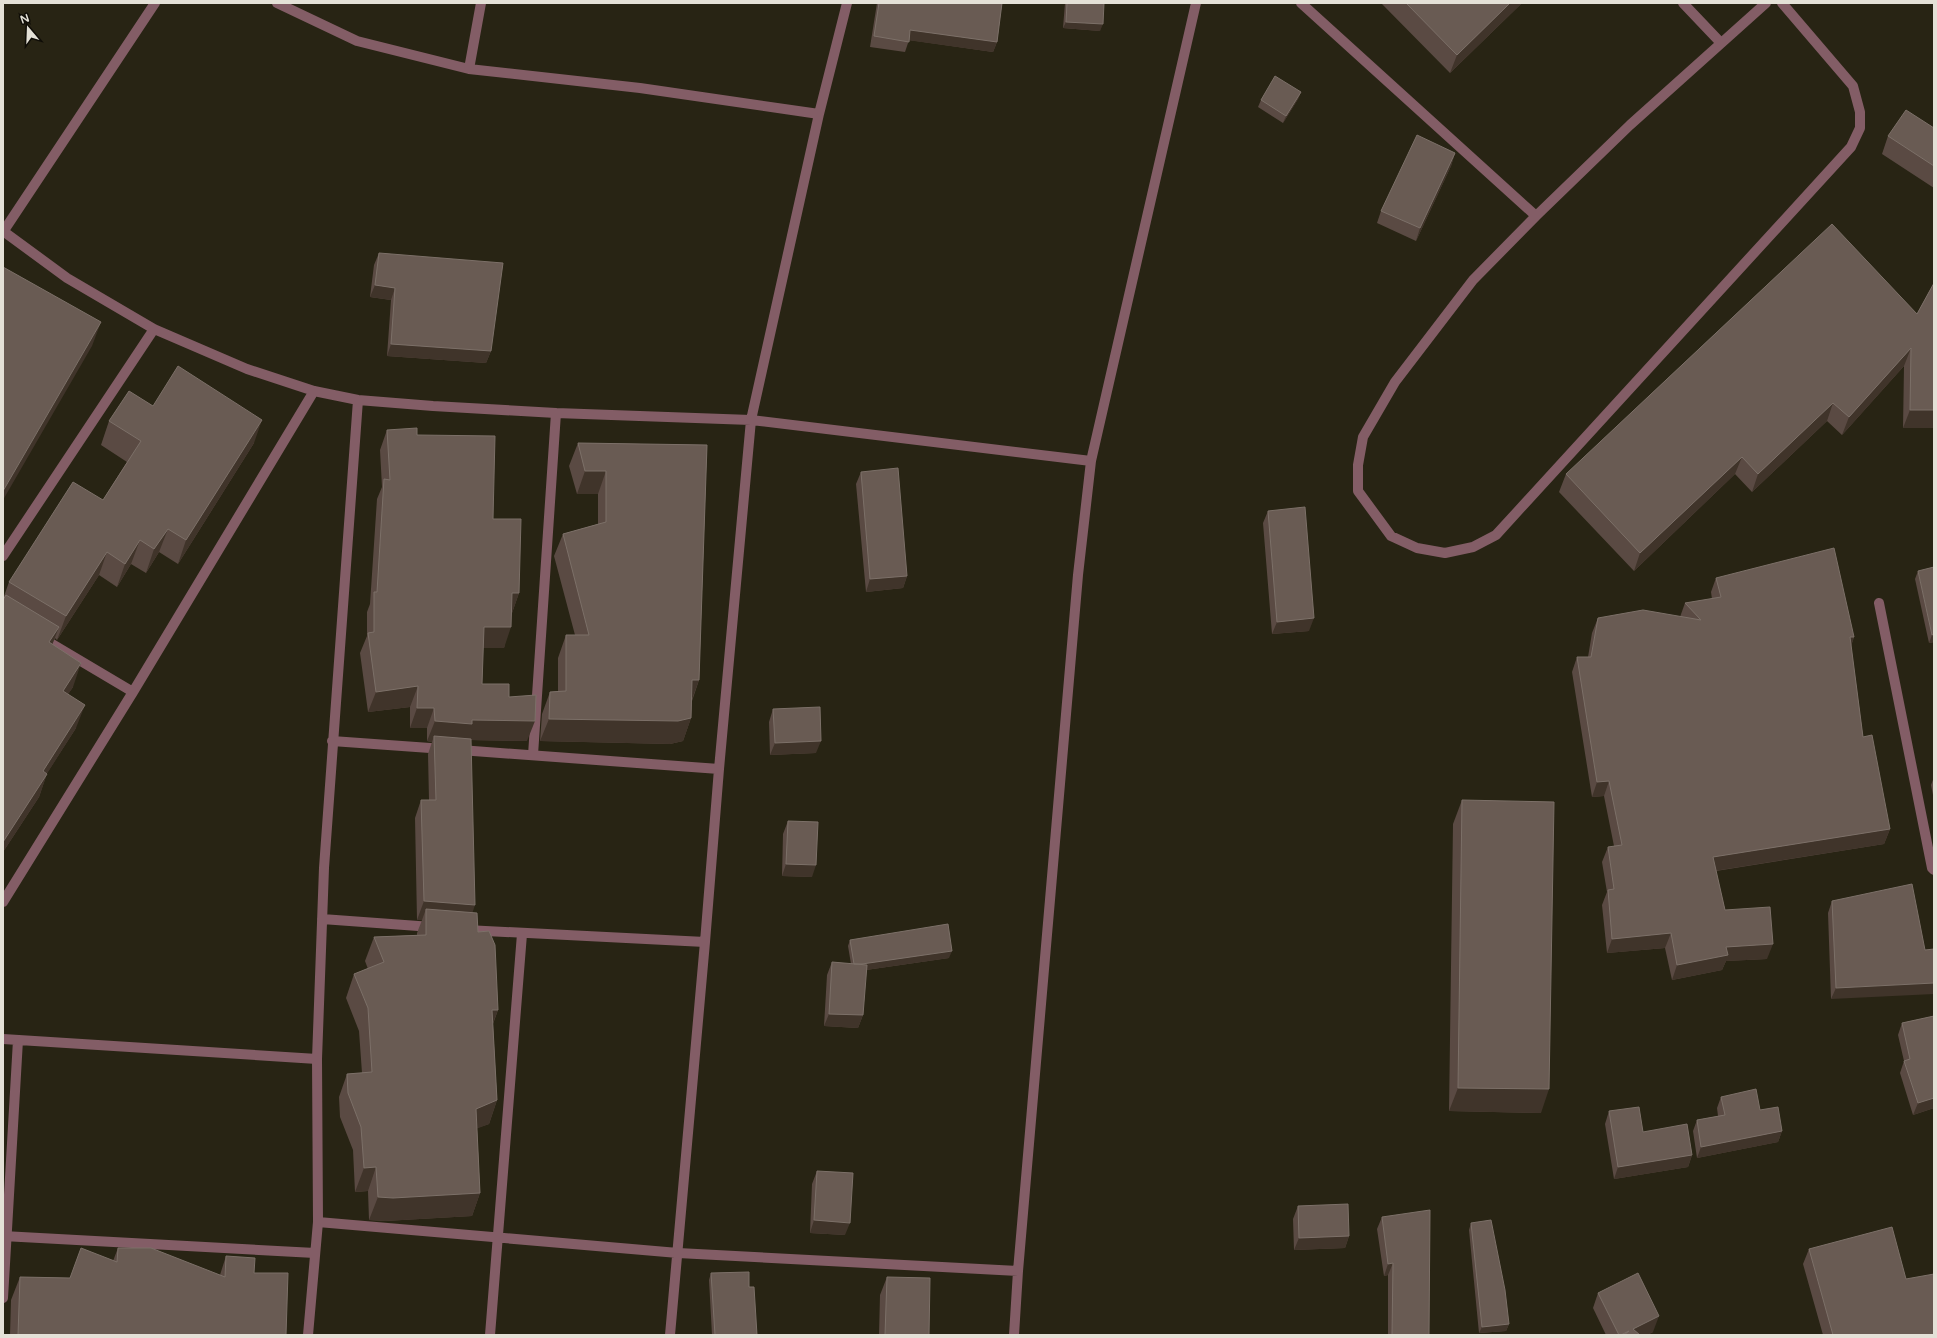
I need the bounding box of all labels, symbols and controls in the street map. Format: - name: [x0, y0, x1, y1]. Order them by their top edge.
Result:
- north arrow: [8, 8, 48, 48]
- text: N: [19, 11, 31, 27]

